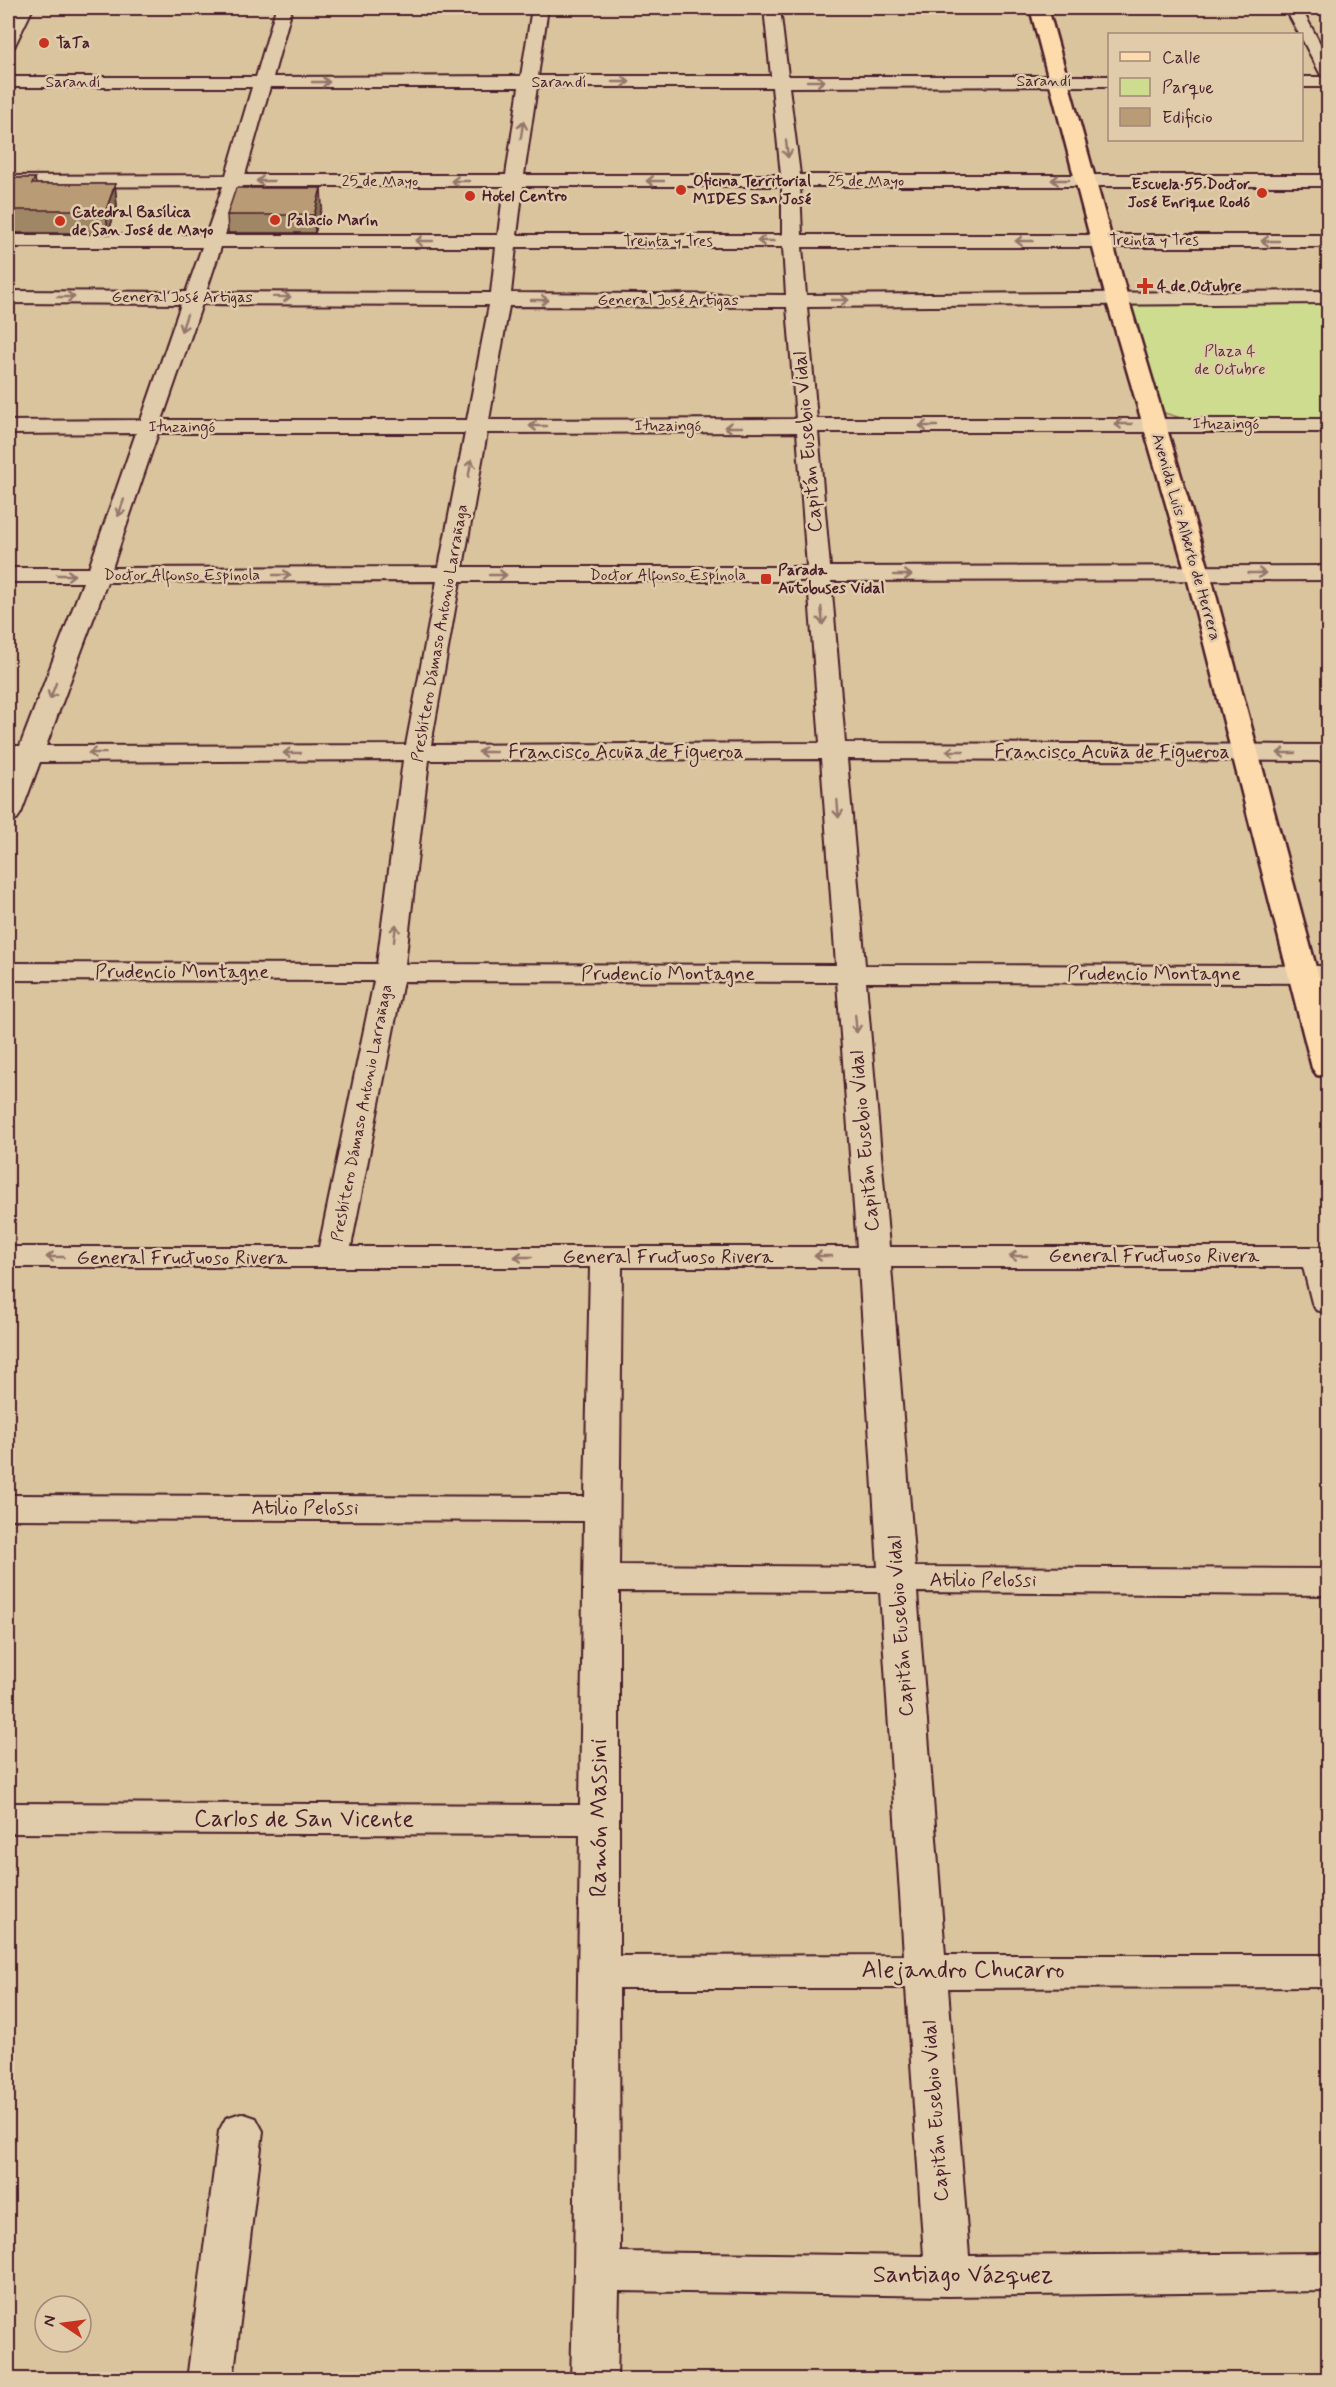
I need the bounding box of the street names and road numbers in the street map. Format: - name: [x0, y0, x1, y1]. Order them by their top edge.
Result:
- street label: Sarandí: [1016, 71, 1072, 92]
- street label: Sarandí: [45, 72, 101, 93]
- street label: Sarandí: [531, 72, 587, 93]
- street label: 25 de Mayo: [342, 171, 418, 192]
- street label: 25 de Mayo: [828, 171, 904, 192]
- street label: Treinta y Tres: [1109, 230, 1199, 251]
- street label: Treinta y Tres: [623, 231, 713, 252]
- street label: General José Artigas: [111, 287, 253, 308]
- street label: General José Artigas: [597, 290, 739, 311]
- street label: Capitán Eusebio Vidal: [787, 350, 829, 534]
- street label: Ituzaingó: [1193, 414, 1260, 436]
- street label: Ituzaingó: [635, 416, 702, 438]
- street label: Ituzaingó: [149, 417, 216, 439]
- street label: Avenida Luis Alberto de Herrera: [1146, 431, 1226, 643]
- street label: Presbítero Dámaso Antonio Larrañaga: [407, 502, 473, 764]
- street label: Doctor Alfonso Espínola: [104, 565, 260, 588]
- street label: Doctor Alfonso Espínola: [590, 565, 746, 588]
- street label: Francisco Acuña de Figueroa: [508, 739, 744, 767]
- street label: Francisco Acuña de Figueroa: [994, 739, 1230, 767]
- street label: Prudencio Montagne: [95, 959, 269, 986]
- street label: Prudencio Montagne: [581, 961, 755, 988]
- street label: Prudencio Montagne: [1067, 961, 1241, 988]
- street label: Presbítero Dámaso Antonio Larrañaga: [327, 982, 397, 1243]
- street label: Capitán Eusebio Vidal: [844, 1049, 886, 1233]
- street label: General Fructuoso Rivera: [1048, 1243, 1261, 1270]
- street label: General Fructuoso Rivera: [562, 1244, 775, 1271]
- street label: General Fructuoso Rivera: [76, 1245, 289, 1272]
- street label: Atilio Pelossi: [252, 1495, 359, 1522]
- street label: Capitán Eusebio Vidal: [881, 1534, 921, 1718]
- street label: Atilio Pelossi: [930, 1567, 1037, 1594]
- street label: Ramón Massini: [584, 1739, 615, 1897]
- street label: Carlos de San Vicente: [194, 1804, 414, 1835]
- street label: Alejandro Chucarro: [861, 1955, 1065, 1986]
- street label: Capitán Eusebio Vidal: [916, 2019, 956, 2203]
- street label: Santiago Vázquez: [873, 2260, 1053, 2291]

